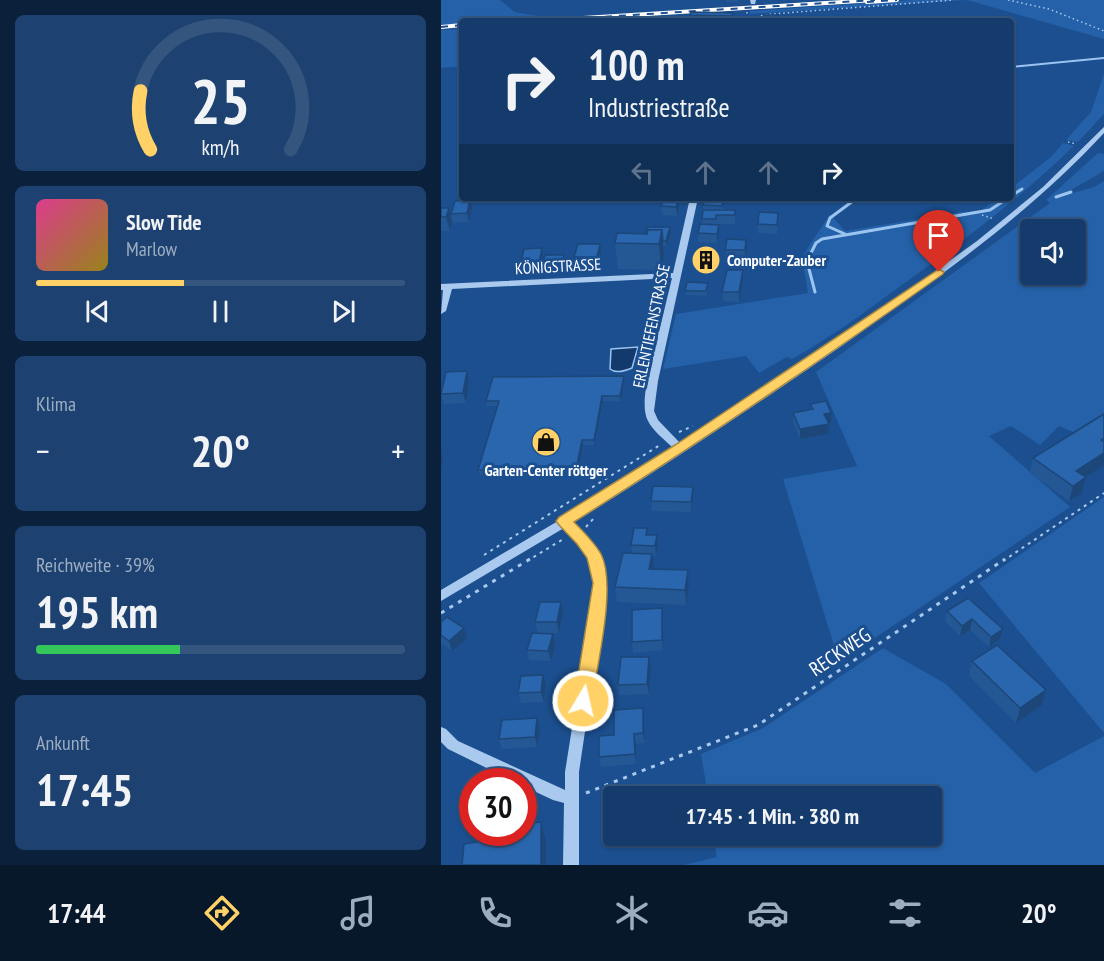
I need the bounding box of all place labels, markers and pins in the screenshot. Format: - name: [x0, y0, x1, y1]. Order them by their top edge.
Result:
- pin: [913, 210, 964, 272]
- building icon: Computer-Zauber: [690, 244, 722, 276]
- place label: Computer-Zauber: [727, 250, 826, 270]
- shop icon: Garten-Center röttger: [530, 426, 562, 458]
- place label: Garten-Center röttger: [484, 460, 608, 480]

